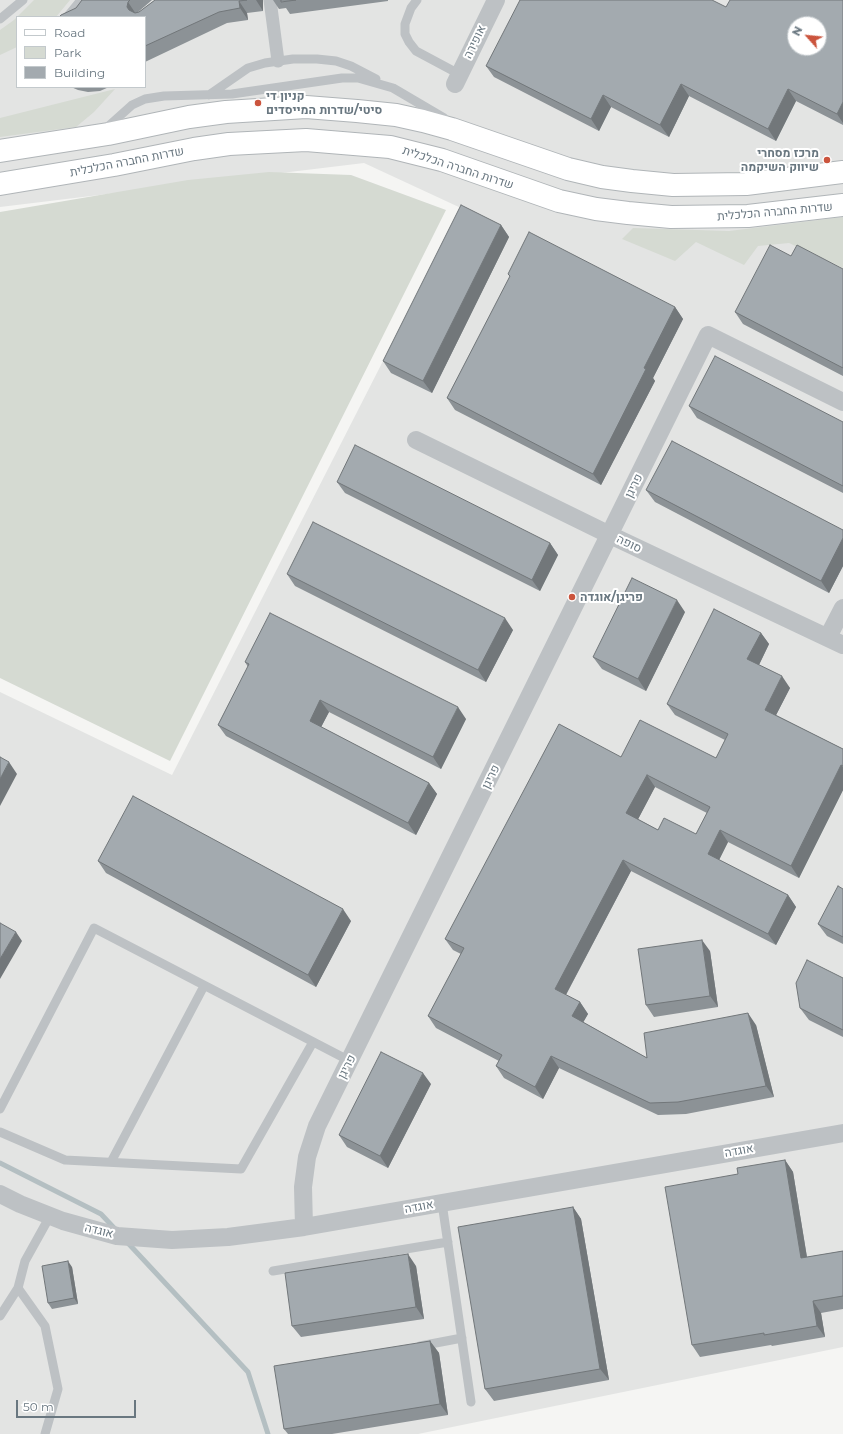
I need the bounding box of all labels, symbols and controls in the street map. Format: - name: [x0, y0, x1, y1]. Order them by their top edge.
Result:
- legend: [16, 16, 146, 88]
- north arrow: [787, 16, 827, 56]
- street label: אופירה: [461, 23, 489, 61]
- text: N: [789, 24, 805, 38]
- text: Road: [54, 25, 85, 40]
- text: Park: [54, 45, 81, 60]
- text: Building: [54, 65, 105, 80]
- place label: קניון די סיטי/שדרות המייסדים: [266, 89, 382, 117]
- marker: קניון די סיטי/שדרות המייסדים: [253, 98, 263, 108]
- street label: שדרות החברה הכלכלית: [401, 143, 515, 193]
- street label: שדרות החברה הכלכלית: [69, 144, 185, 180]
- place label: מרכז מסחרי שיווק השיקמה: [741, 146, 819, 174]
- marker: מרכז מסחרי שיווק השיקמה: [822, 155, 832, 165]
- street label: שדרות החברה הכלכלית: [717, 200, 833, 224]
- street label: פריגן: [622, 472, 646, 500]
- street label: סופה: [614, 532, 644, 556]
- place label: פריגן/אוגדה: [580, 590, 643, 604]
- marker: פריגן/אוגדה: [567, 592, 577, 602]
- street label: פריגן: [479, 763, 503, 791]
- street label: פריגן: [335, 1053, 359, 1081]
- street label: אוגדה: [723, 1141, 755, 1161]
- street label: אוגדה: [403, 1197, 435, 1217]
- street label: אוגדה: [83, 1220, 115, 1242]
- scale bar: [18, 1392, 138, 1418]
- text: 50 m: [23, 1399, 54, 1414]

